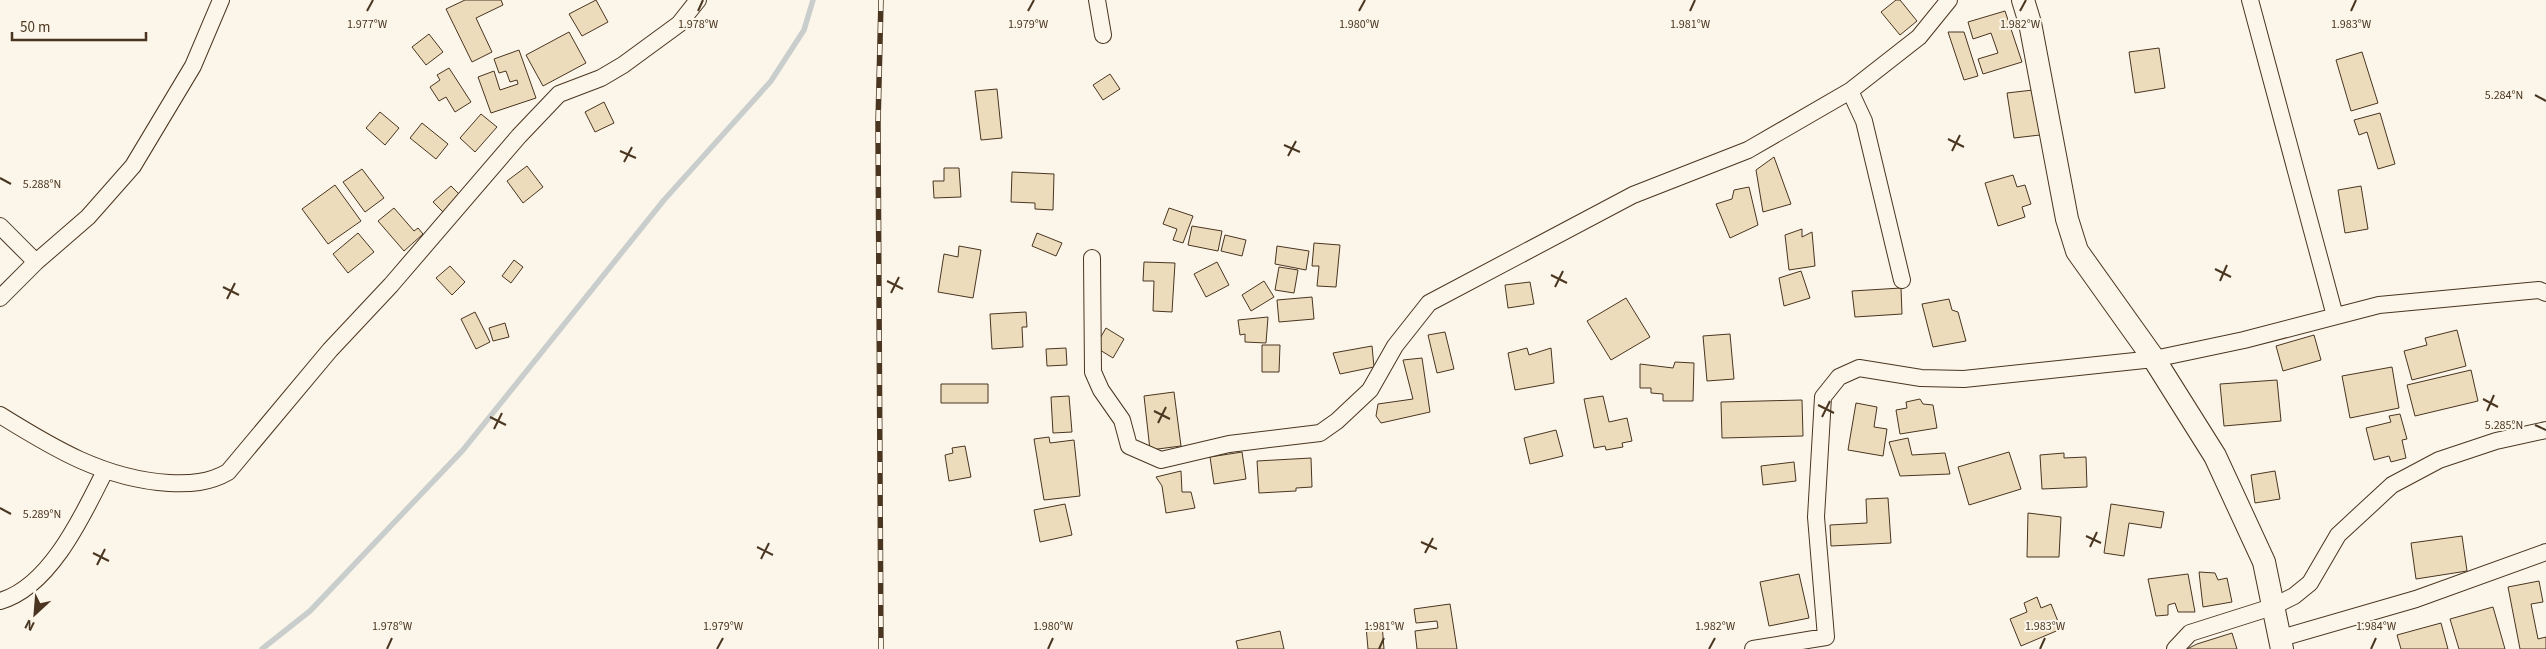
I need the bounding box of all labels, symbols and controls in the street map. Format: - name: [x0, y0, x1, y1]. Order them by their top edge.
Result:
- scale bar: [12, 10, 146, 42]
- text: 1.977°W: [347, 16, 388, 33]
- text: 1.978°W: [678, 16, 719, 33]
- text: 1.979°W: [1008, 16, 1049, 33]
- text: 1.980°W: [1339, 16, 1380, 33]
- text: 1.981°W: [1670, 16, 1711, 33]
- text: 1.982°W: [2000, 16, 2041, 33]
- text: 1.983°W: [2331, 16, 2372, 33]
- text: 50 m: [20, 17, 50, 38]
- text: 5.284°N: [2485, 87, 2523, 104]
- text: 5.288°N: [23, 176, 61, 193]
- text: 5.285°N: [2485, 417, 2523, 434]
- text: 5.289°N: [23, 506, 61, 523]
- north arrow: [10, 589, 60, 639]
- text: N: [21, 614, 38, 636]
- text: 1.978°W: [372, 618, 413, 635]
- text: 1.979°W: [703, 618, 744, 635]
- text: 1.980°W: [1033, 618, 1074, 635]
- text: 1.981°W: [1364, 618, 1405, 635]
- text: 1.982°W: [1695, 618, 1736, 635]
- text: 1.983°W: [2025, 618, 2066, 635]
- text: 1.984°W: [2356, 618, 2397, 635]

